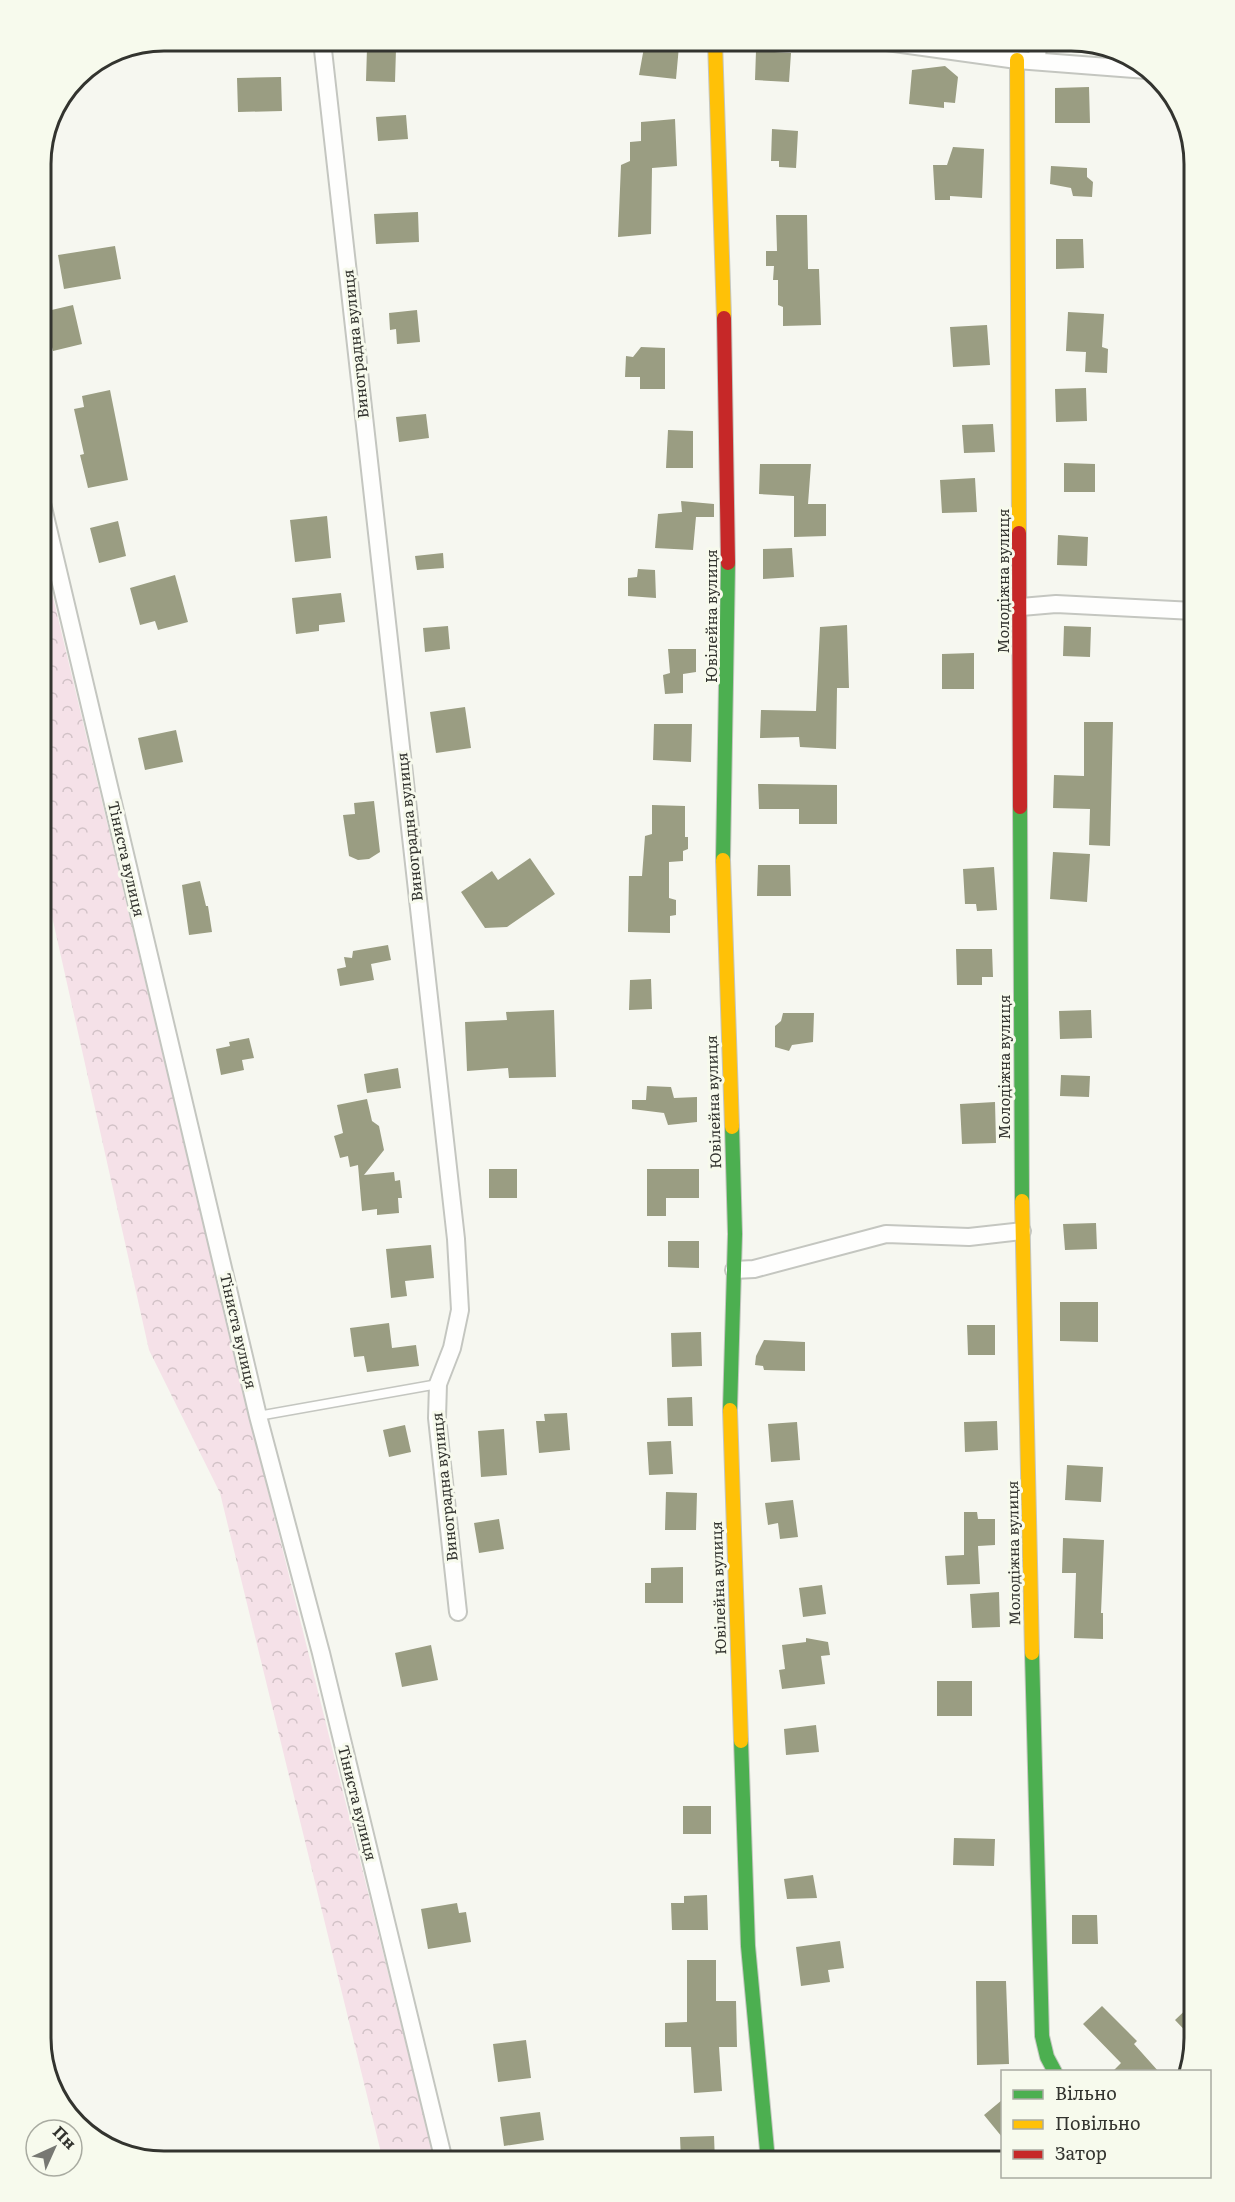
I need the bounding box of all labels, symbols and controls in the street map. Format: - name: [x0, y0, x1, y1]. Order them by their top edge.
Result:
- street label: Виноградна вулиця: [335, 269, 374, 420]
- street label: Молодіжна вулиця: [991, 508, 1014, 654]
- street label: Ювілейна вулиця: [699, 549, 722, 683]
- street label: Виноградна вулиця: [389, 752, 428, 903]
- street label: Тіниста вулиця: [103, 798, 152, 919]
- street label: Молодіжна вулиця: [992, 994, 1015, 1140]
- street label: Ювілейна вулиця: [699, 1035, 726, 1169]
- street label: Тіниста вулиця: [215, 1270, 264, 1391]
- street label: Виноградна вулиця: [424, 1412, 463, 1563]
- street label: Молодіжна вулиця: [1000, 1480, 1025, 1626]
- street label: Ювілейна вулиця: [704, 1521, 731, 1655]
- street label: Тіниста вулиця: [333, 1742, 384, 1863]
- legend: [1001, 2070, 1211, 2178]
- text: Вільно: [1055, 2079, 1117, 2106]
- text: Повільно: [1055, 2109, 1141, 2136]
- north arrow: [24, 2118, 84, 2178]
- text: Пн: [48, 2119, 83, 2154]
- text: Затор: [1055, 2139, 1107, 2166]

